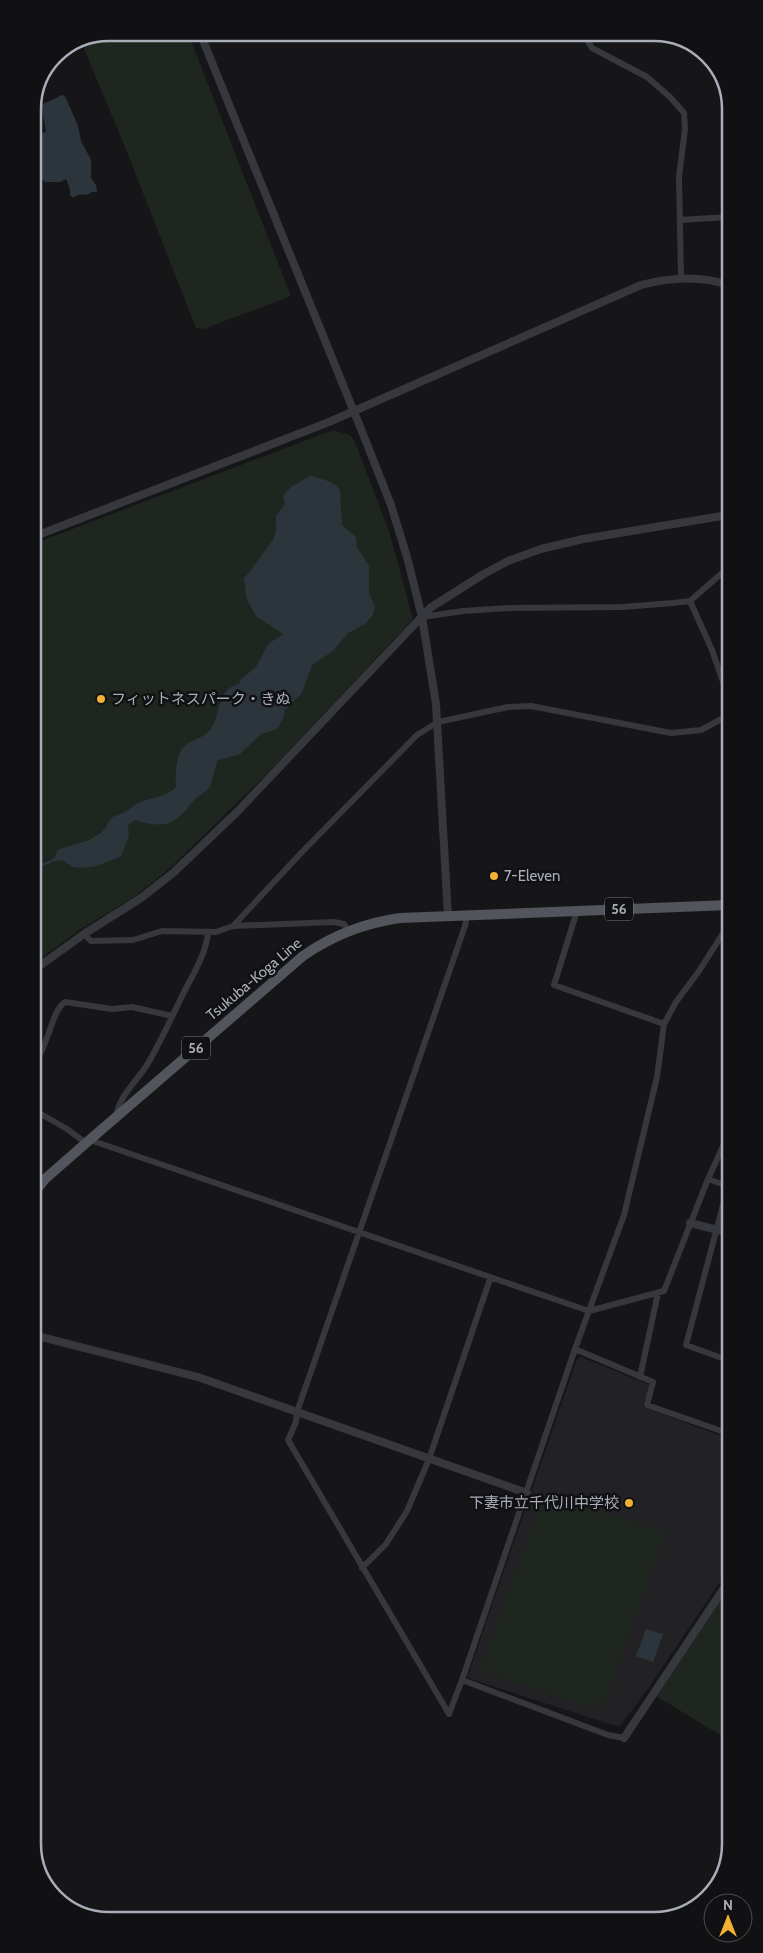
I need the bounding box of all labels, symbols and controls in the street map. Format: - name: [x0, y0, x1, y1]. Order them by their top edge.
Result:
- place label: フィットネスパーク・きぬ: [111, 690, 290, 708]
- marker: フィットネスパーク・きぬ: [95, 693, 107, 705]
- place label: 7-Eleven: [504, 867, 560, 885]
- marker: 7-Eleven: [488, 870, 500, 882]
- road number: 56: [605, 898, 633, 921]
- street label: Tsukuba-Koga Line: [203, 934, 305, 1024]
- road number: 56: [182, 1036, 210, 1060]
- place label: 下妻市立千代川中学校: [469, 1494, 619, 1512]
- marker: 下妻市立千代川中学校: [623, 1497, 635, 1509]
- north arrow: [703, 1893, 753, 1943]
- text: N: [723, 1896, 733, 1914]

